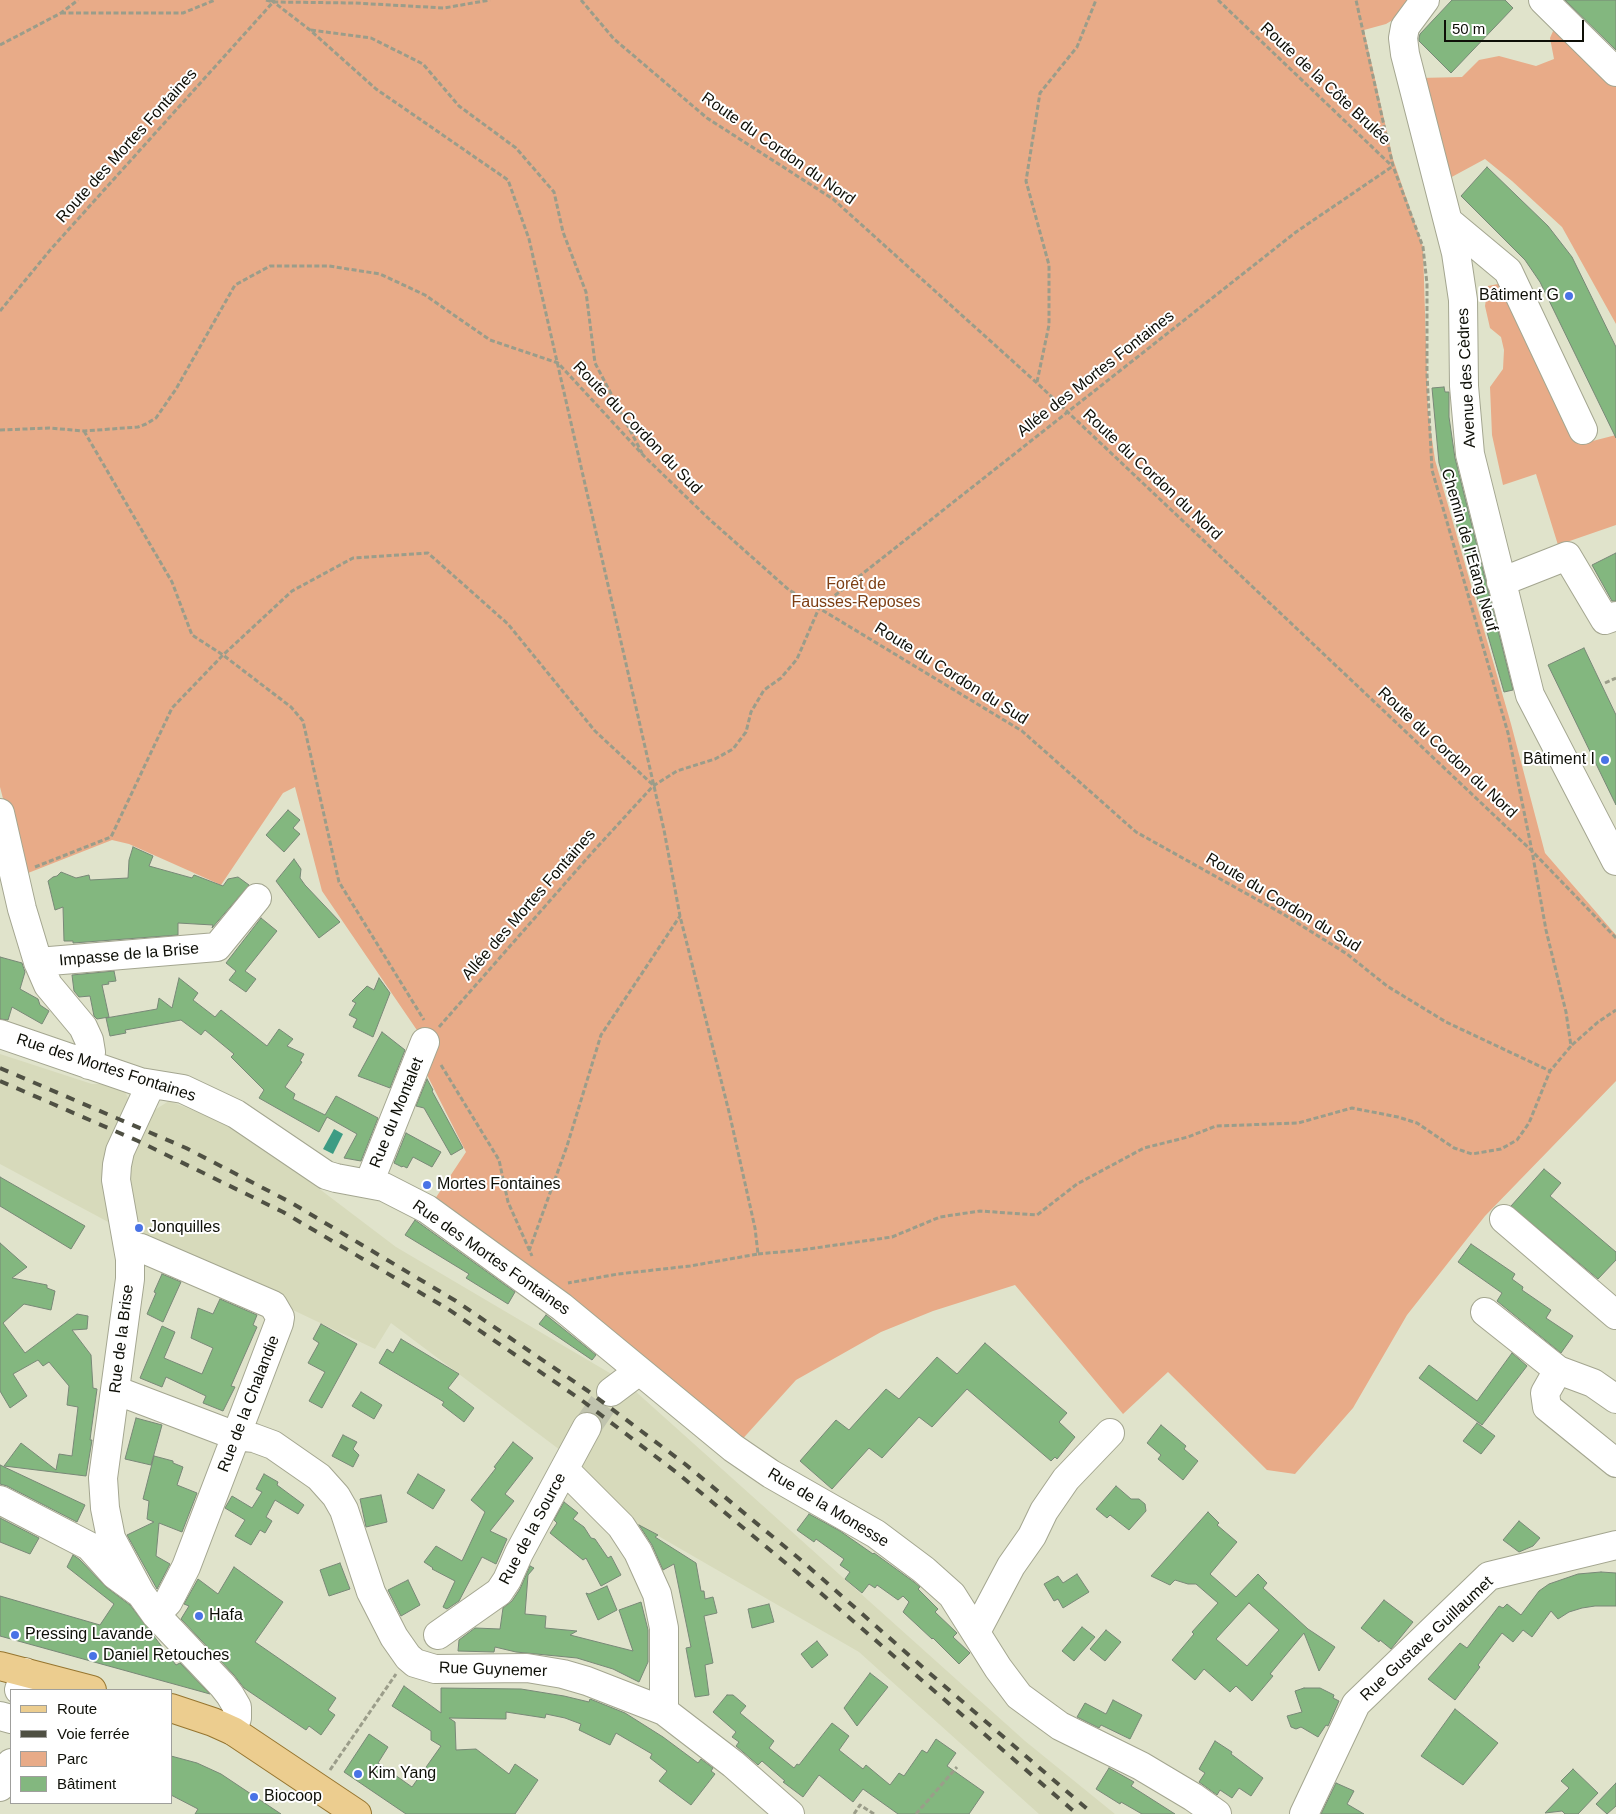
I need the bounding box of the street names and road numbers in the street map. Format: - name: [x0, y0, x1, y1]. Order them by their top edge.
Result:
- street label: Route de la Côte Brulée: [1256, 19, 1394, 149]
- street label: Route des Mortes Fontaines: [53, 65, 201, 227]
- street label: Route du Cordon du Nord: [697, 89, 859, 209]
- street label: Allée des Mortes Fontaines: [1014, 307, 1178, 441]
- street label: Avenue des Cèdres: [1454, 307, 1480, 449]
- street label: Route du Cordon du Sud: [569, 358, 705, 498]
- street label: Route du Cordon du Nord: [1078, 405, 1226, 545]
- street label: Chemin de l'Etang Neuf: [1437, 466, 1501, 634]
- street label: Route du Cordon du Sud: [871, 619, 1031, 729]
- street label: Route du Cordon du Nord: [1373, 683, 1521, 823]
- street label: Allée des Mortes Fontaines: [458, 826, 600, 984]
- street label: Route du Cordon du Sud: [1202, 849, 1364, 957]
- street label: Impasse de la Brise: [58, 939, 200, 971]
- street label: Rue des Mortes Fontaines: [14, 1030, 198, 1106]
- street label: Rue du Montalet: [366, 1055, 428, 1171]
- street label: Rue des Mortes Fontaines: [409, 1196, 573, 1320]
- street label: Rue de la Brise: [106, 1284, 138, 1394]
- street label: Rue de la Chalandie: [214, 1333, 284, 1475]
- street label: Rue de la Monesse: [764, 1464, 892, 1552]
- street label: Rue de la Source: [496, 1470, 570, 1588]
- street label: Rue Gustave Guillaumet: [1357, 1573, 1497, 1705]
- street label: Rue Guynemer: [438, 1659, 548, 1681]

